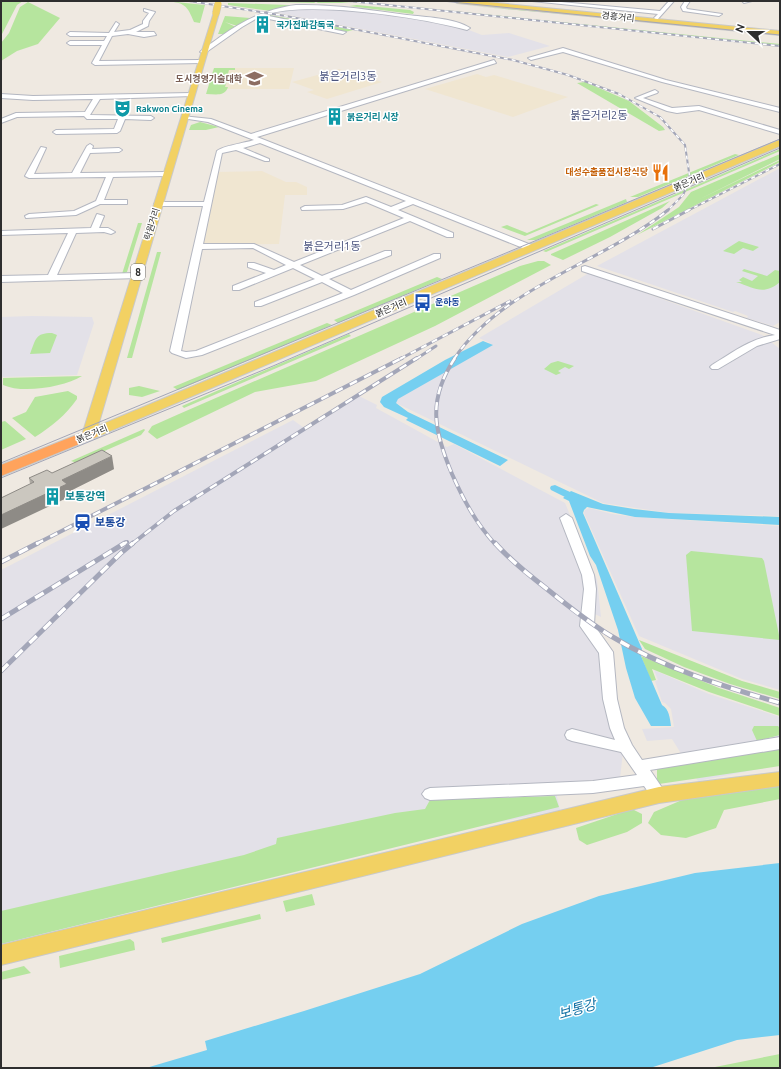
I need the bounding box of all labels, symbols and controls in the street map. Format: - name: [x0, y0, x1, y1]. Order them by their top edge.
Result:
- street label: 경흥거리: [601, 10, 635, 24]
- north arrow: [729, 12, 769, 52]
- building icon: 국가전파감독국: [253, 15, 273, 35]
- place label: 국가전파감독국: [276, 20, 335, 30]
- text: N: [733, 22, 747, 34]
- school or university icon: 도시경영기술대학: [245, 69, 265, 89]
- district label: 붉은거리3동: [320, 70, 376, 82]
- place label: 도시경영기술대학: [175, 73, 243, 84]
- theatre icon: Rakwon Cinema: [113, 99, 133, 119]
- place label: Rakwon Cinema: [136, 104, 203, 114]
- building icon: 붉은거리 시장: [324, 107, 344, 127]
- district label: 붉은거리2동: [571, 109, 627, 121]
- place label: 붉은거리 시장: [347, 112, 399, 122]
- restaurant icon: 대성수출품전시장식당: [651, 162, 671, 182]
- place label: 대성수출품전시장식당: [565, 167, 649, 177]
- street label: 붉은거리: [672, 171, 706, 193]
- street label: 락원거리: [142, 207, 162, 241]
- district label: 붉은거리1동: [304, 240, 360, 252]
- road number: 8: [131, 264, 145, 280]
- bus stop icon: 운하동: [412, 292, 432, 312]
- street label: 붉은거리: [374, 297, 408, 319]
- place label: 운하동: [435, 297, 460, 307]
- street label: 붉은거리: [75, 423, 109, 445]
- building icon: 보통강역: [42, 486, 62, 506]
- place label: 보통강역: [65, 490, 105, 502]
- station icon: 보통강: [72, 512, 92, 532]
- place label: 보통강: [95, 516, 125, 528]
- water label: 보통강: [556, 995, 600, 1022]

